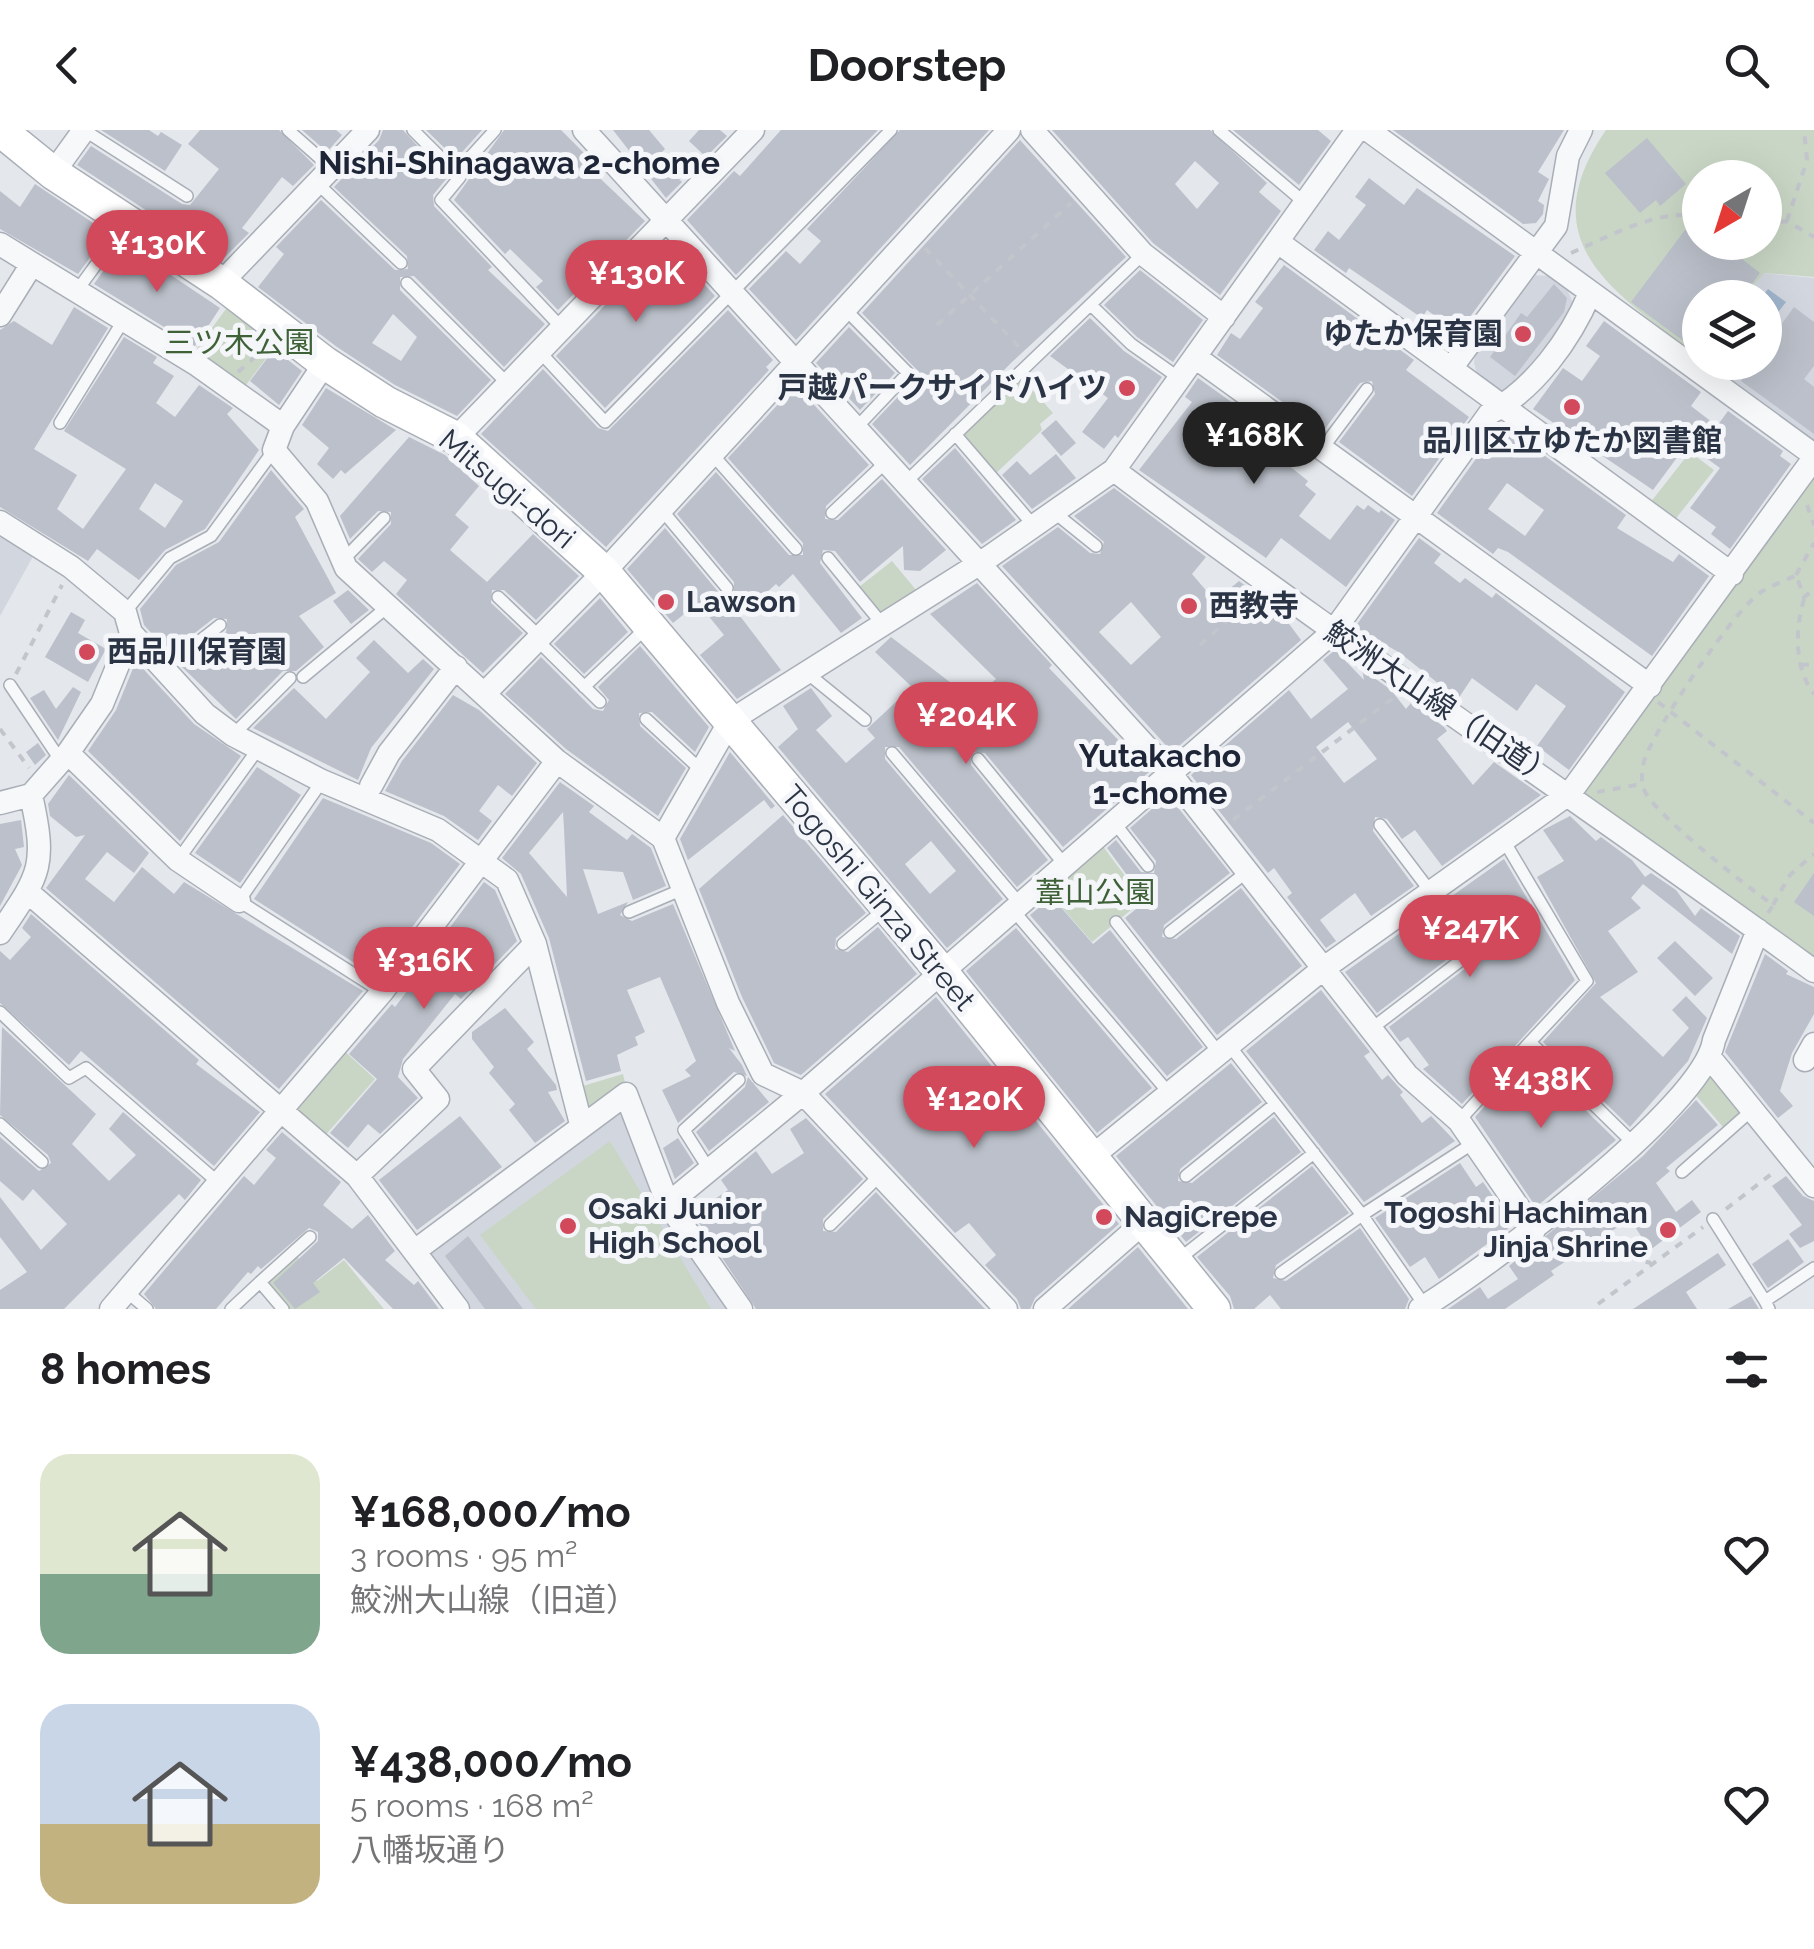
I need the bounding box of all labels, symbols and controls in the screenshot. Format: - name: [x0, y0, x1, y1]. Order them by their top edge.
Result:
- icon: back: [40, 38, 95, 93]
- icon: search: [1719, 38, 1774, 93]
- text: Doorstep: [808, 39, 1006, 92]
- district label: Nishi-Shinagawa 2-chome: [318, 144, 720, 181]
- north arrow: [1682, 160, 1782, 260]
- map controls: [1682, 160, 1782, 380]
- pin: ¥130K: [87, 210, 227, 295]
- text: ¥130K: [108, 224, 206, 261]
- pin: ¥130K: [566, 240, 706, 325]
- text: ¥130K: [587, 254, 685, 291]
- button: layers: [1682, 280, 1782, 380]
- place label: ゆたか保育園: [1323, 316, 1503, 351]
- marker: ゆたか保育園: [1512, 323, 1534, 345]
- park label: 三ツ木公園: [164, 325, 314, 360]
- place label: 戸越パークサイドハイツ: [778, 370, 1107, 405]
- marker: 戸越パークサイドハイツ: [1116, 377, 1138, 399]
- marker: 品川区立ゆたか図書館: [1561, 396, 1583, 418]
- pin: ¥168K: [1184, 402, 1324, 487]
- text: ¥168K: [1205, 416, 1303, 453]
- street label: Mitsugi-dori: [432, 422, 582, 556]
- place label: 品川区立ゆたか図書館: [1422, 423, 1722, 458]
- place label: Lawson: [686, 584, 796, 619]
- place label: 西教寺: [1209, 588, 1299, 623]
- marker: Lawson: [655, 591, 677, 613]
- marker: 西教寺: [1178, 595, 1200, 617]
- street label: 鮫洲大山線（旧道）: [1319, 614, 1562, 794]
- place label: 西品川保育園: [107, 634, 287, 669]
- marker: 西品川保育園: [76, 641, 98, 663]
- pin: ¥204K: [896, 682, 1036, 767]
- text: ¥204K: [916, 696, 1016, 733]
- district label: Yutakacho 1-chome: [1079, 737, 1241, 811]
- street label: Togoshi Ginza Street: [774, 778, 983, 1017]
- park label: 葦山公園: [1035, 875, 1155, 910]
- pin: ¥247K: [1400, 895, 1540, 980]
- text: ¥247K: [1421, 909, 1519, 946]
- pin: ¥316K: [354, 927, 494, 1012]
- text: ¥316K: [375, 941, 473, 978]
- pin: ¥438K: [1471, 1046, 1611, 1131]
- text: ¥438K: [1491, 1060, 1591, 1097]
- pin: ¥120K: [904, 1066, 1044, 1151]
- text: ¥120K: [925, 1080, 1023, 1117]
- place label: Osaki Junior High School: [588, 1191, 762, 1260]
- place label: Togoshi Hachiman Jinja Shrine: [1384, 1195, 1648, 1264]
- place label: NagiCrepe: [1124, 1199, 1278, 1234]
- marker: NagiCrepe: [1093, 1206, 1115, 1228]
- marker: Osaki Junior High School: [557, 1215, 579, 1237]
- marker: Togoshi Hachiman Jinja Shrine: [1657, 1219, 1679, 1241]
- icon: filters: [1719, 1342, 1774, 1397]
- text: 8 homes: [40, 1345, 211, 1394]
- text: ¥168,000/mo: [350, 1488, 631, 1537]
- icon: home: [120, 1494, 240, 1614]
- icon: heart: [1719, 1527, 1774, 1582]
- text: 3 rooms · 95 m²: [350, 1537, 577, 1574]
- text: 鮫洲大山線（旧道）: [350, 1581, 638, 1618]
- text: ¥438,000/mo: [350, 1738, 632, 1787]
- icon: home: [120, 1744, 240, 1864]
- icon: heart: [1719, 1777, 1774, 1832]
- text: 5 rooms · 168 m²: [350, 1787, 594, 1824]
- text: 八幡坂通り: [350, 1831, 510, 1868]

